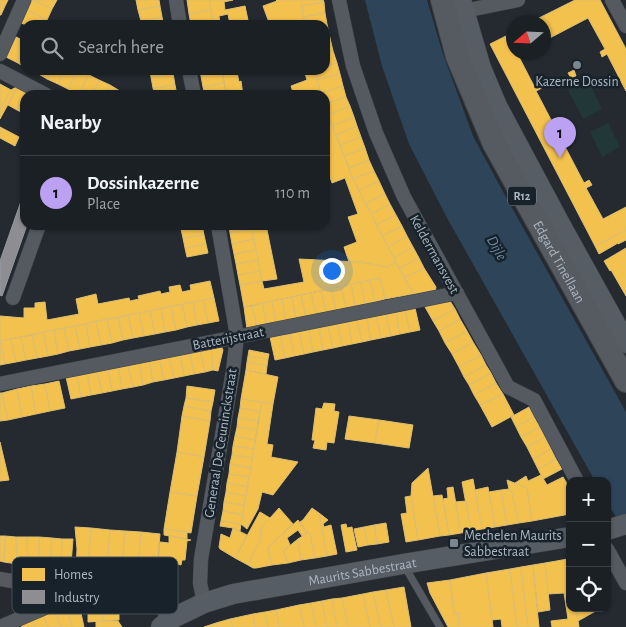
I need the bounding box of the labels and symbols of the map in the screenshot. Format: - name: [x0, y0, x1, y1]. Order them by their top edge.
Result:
- north arrow: [506, 15, 551, 60]
- marker: Kazerne Dossin: [571, 59, 583, 71]
- place label: Kazerne Dossin: [535, 75, 619, 89]
- pin: 1: [544, 117, 576, 158]
- road number: R12: [508, 187, 536, 206]
- street label: Keldermansvest: [407, 213, 462, 296]
- street label: Edgard Tinellaan: [530, 219, 587, 305]
- water label: Dijle: [484, 233, 509, 263]
- your location: [319, 258, 345, 284]
- street label: Batterijstraat: [191, 325, 265, 353]
- street label: Generaal De Ceuninckstraat: [202, 367, 240, 519]
- place label: Mechelen Maurits Sabbestraat: [464, 529, 562, 559]
- marker: Mechelen Maurits Sabbestraat: [448, 537, 460, 549]
- street label: Maurits Sabbestraat: [307, 556, 418, 589]
- legend: [12, 557, 178, 614]
- text: Homes: [54, 568, 93, 582]
- text: Industry: [54, 591, 100, 605]

